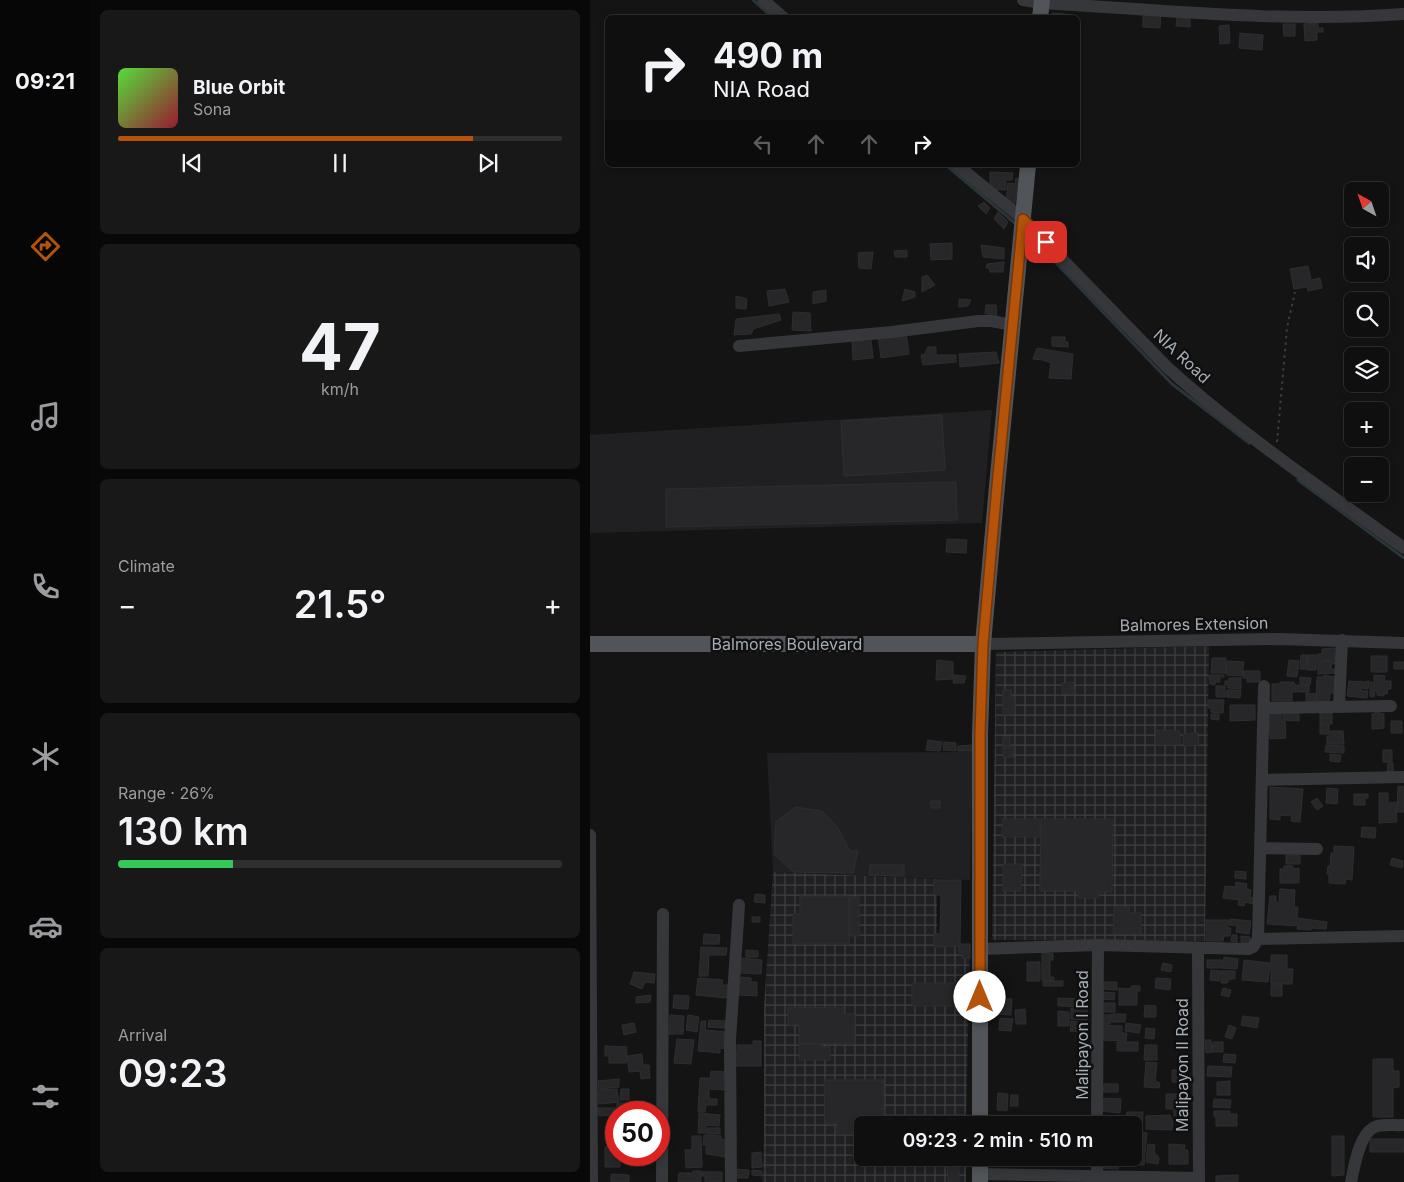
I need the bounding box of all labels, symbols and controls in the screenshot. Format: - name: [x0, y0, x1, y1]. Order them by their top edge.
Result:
- text: 490 m: [713, 34, 823, 76]
- icon: right: [630, 35, 695, 100]
- text: 09:21: [15, 68, 75, 94]
- text: Blue Orbit: [193, 76, 285, 99]
- text: NIA Road: [713, 76, 810, 102]
- text: Sona: [193, 99, 231, 119]
- icon: left: [749, 130, 777, 158]
- icon: ahead: [802, 130, 830, 158]
- icon: ahead: [855, 130, 883, 158]
- icon: right: [908, 130, 936, 158]
- icon: previous: [178, 149, 206, 177]
- icon: pause: [326, 149, 354, 177]
- icon: next: [474, 149, 502, 177]
- north arrow: [1344, 182, 1389, 228]
- map controls: [1344, 182, 1389, 502]
- pin: [1025, 221, 1067, 263]
- icon: arrive: [1032, 228, 1060, 256]
- icon: directions: [28, 229, 63, 264]
- button: sound: [1344, 237, 1389, 282]
- button: search: [1344, 292, 1389, 337]
- text: 47: [299, 307, 381, 386]
- street label: NIA Road: [1149, 325, 1215, 387]
- button: layers: [1344, 347, 1389, 392]
- text: km/h: [321, 379, 359, 399]
- icon: music: [28, 399, 63, 434]
- button: +: [1344, 402, 1389, 447]
- button: −: [1344, 457, 1389, 502]
- text: Climate: [118, 556, 175, 576]
- icon: phone: [28, 569, 63, 604]
- text: 21.5°: [294, 581, 386, 627]
- text: −: [118, 588, 137, 622]
- text: +: [543, 588, 562, 622]
- street label: Balmores Extension: [1119, 613, 1269, 635]
- street label: Balmores Boulevard: [712, 634, 862, 654]
- icon: climate: [28, 739, 63, 774]
- text: Range · 26%: [118, 783, 215, 803]
- text: 130 km: [118, 808, 249, 854]
- icon: car: [28, 909, 63, 944]
- position arrow: [953, 970, 1005, 1022]
- street label: Malipayon I Road: [1072, 970, 1092, 1100]
- street label: Malipayon II Road: [1172, 998, 1192, 1132]
- text: Arrival: [118, 1025, 167, 1045]
- text: 09:23: [118, 1050, 227, 1096]
- icon: filters: [28, 1079, 63, 1114]
- speed limit sign: 50: [605, 1101, 670, 1166]
- text: 09:23 · 2 min · 510 m: [903, 1129, 1093, 1152]

